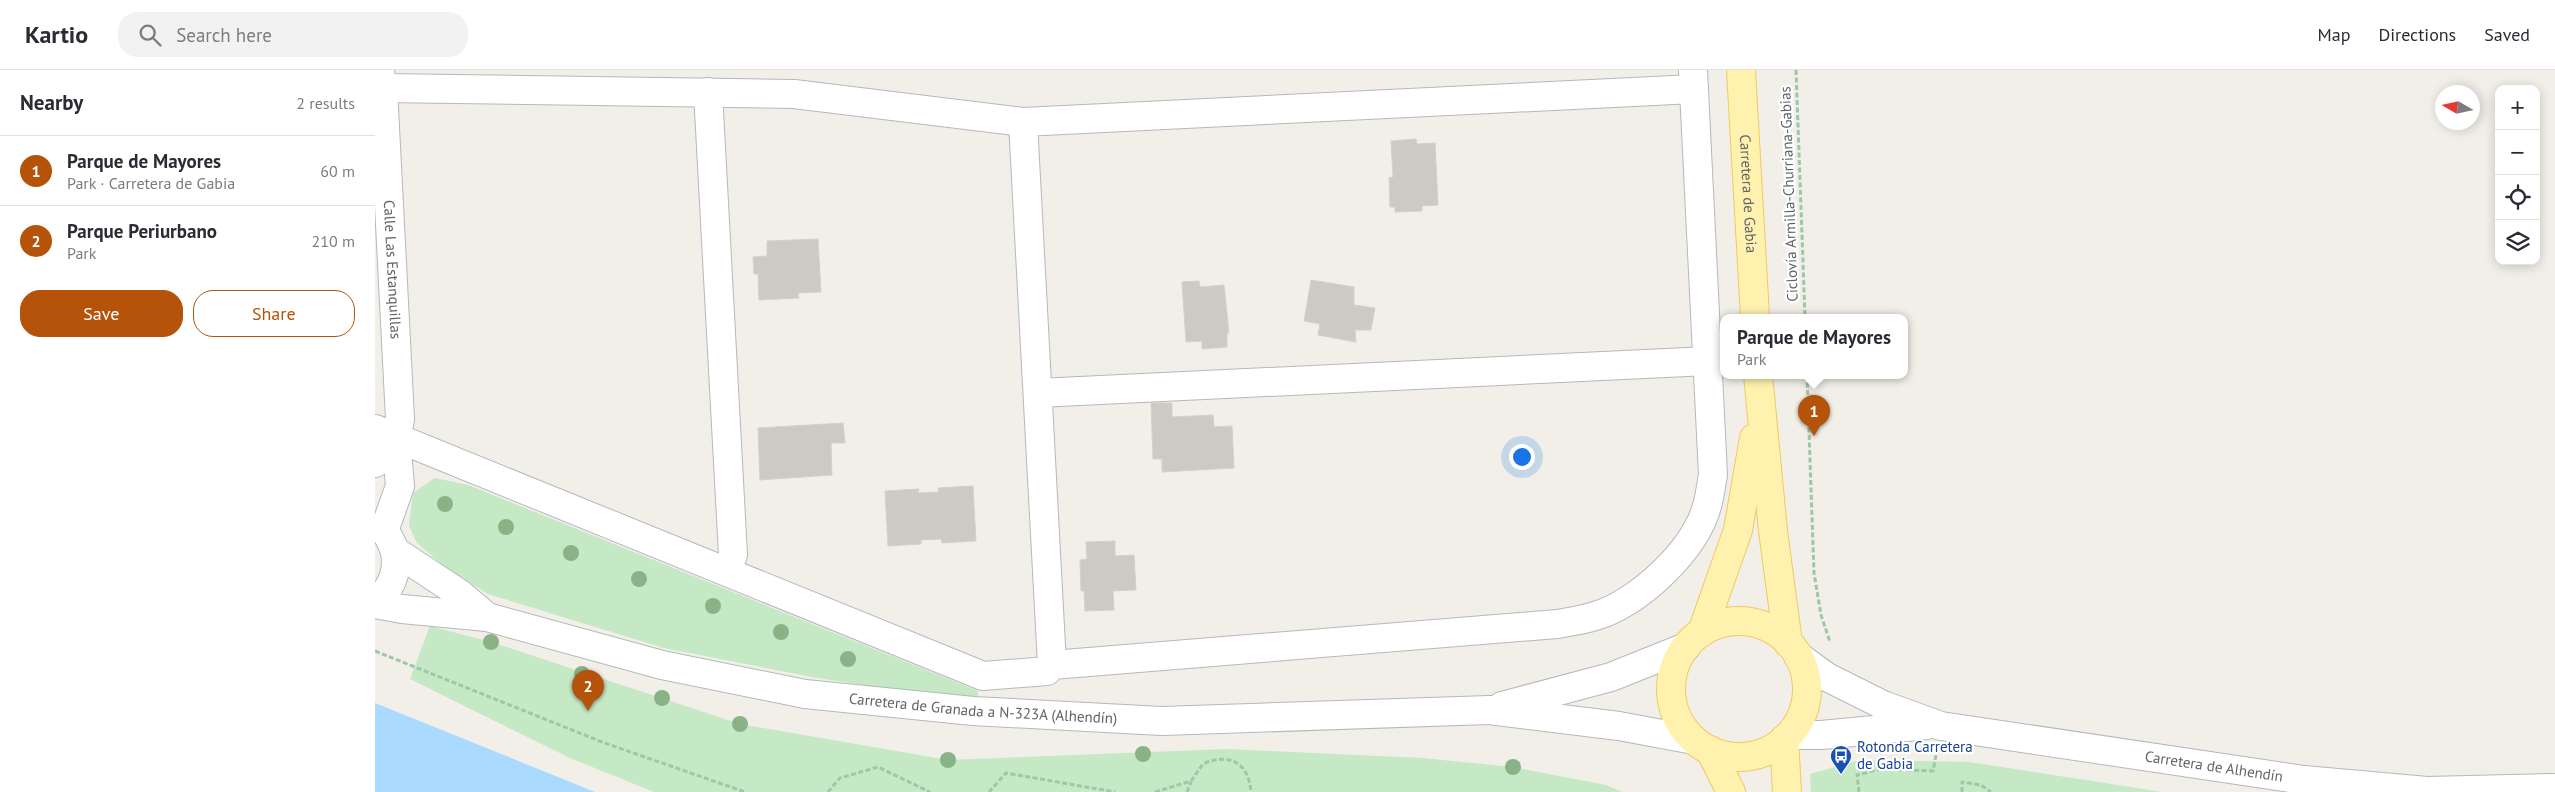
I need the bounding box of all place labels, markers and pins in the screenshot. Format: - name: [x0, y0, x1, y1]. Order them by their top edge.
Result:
- pin: 1: [1798, 395, 1830, 436]
- pin: 2: [572, 670, 604, 711]
- place label: Rotonda Carretera de Gabia: [1857, 737, 1973, 773]
- bus stop icon: Rotonda Carretera de Gabia: [1829, 744, 1853, 775]

